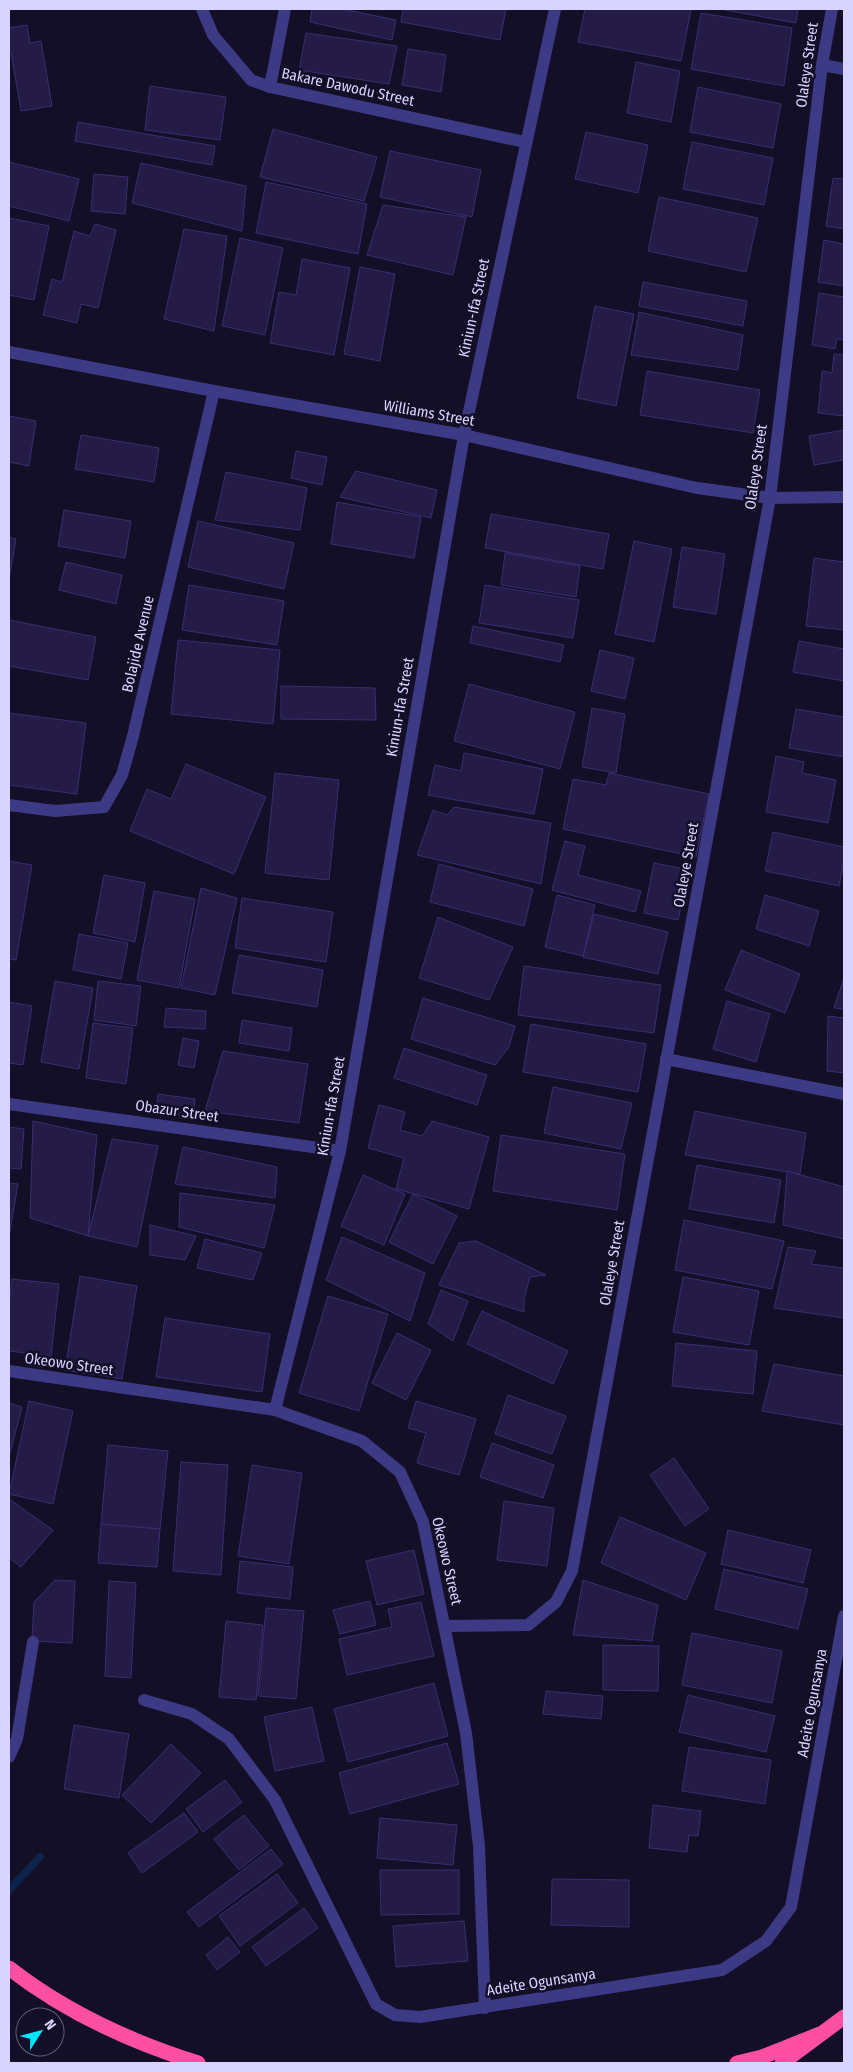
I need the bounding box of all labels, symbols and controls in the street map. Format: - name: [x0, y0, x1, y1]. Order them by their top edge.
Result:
- street label: Olaleye Street: [792, 21, 822, 109]
- street label: Bakare Dawodu Street: [280, 64, 416, 110]
- street label: Kiniun-Ifa Street: [455, 257, 493, 359]
- street label: Williams Street: [382, 396, 476, 430]
- street label: Olaleye Street: [741, 423, 771, 511]
- street label: Bolajide Avenue: [118, 594, 158, 694]
- street label: Kiniun-Ifa Street: [382, 656, 418, 758]
- street label: Olaleye Street: [670, 821, 702, 909]
- street label: Kiniun-Ifa Street: [313, 1055, 349, 1157]
- street label: Obazur Street: [134, 1096, 220, 1126]
- street label: Olaleye Street: [596, 1219, 628, 1307]
- street label: Okeowo Street: [23, 1349, 115, 1379]
- street label: Okeowo Street: [428, 1515, 466, 1607]
- street label: Adeite Ogunsanya: [794, 1647, 830, 1759]
- street label: Adeite Ogunsanya: [485, 1964, 597, 2000]
- north arrow: [15, 2007, 65, 2057]
- text: N: [41, 2016, 59, 2033]

